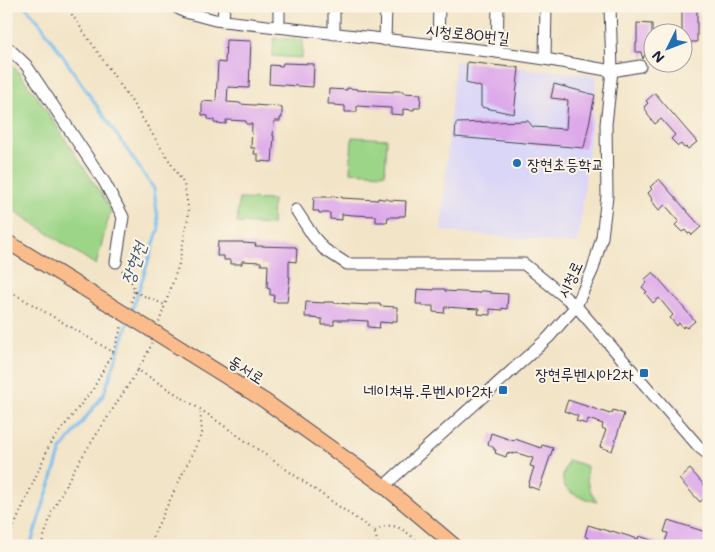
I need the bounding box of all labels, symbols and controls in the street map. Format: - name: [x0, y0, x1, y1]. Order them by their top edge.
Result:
- street label: 시청로80번길: [425, 18, 511, 48]
- north arrow: [642, 22, 692, 72]
- text: N: [647, 47, 669, 67]
- place label: 장현초등학교: [527, 153, 604, 174]
- marker: 장현초등학교: [511, 157, 523, 169]
- water label: 장현천: [115, 237, 152, 287]
- street label: 시청로: [551, 257, 587, 301]
- street label: 동서로: [225, 350, 269, 388]
- place label: 장현루벤시아2차: [535, 363, 634, 384]
- marker: 장현루벤시아2차: [638, 367, 650, 379]
- place label: 네이쳐뷰.루벤시아2차: [363, 380, 493, 401]
- marker: 네이쳐뷰.루벤시아2차: [497, 384, 509, 396]

